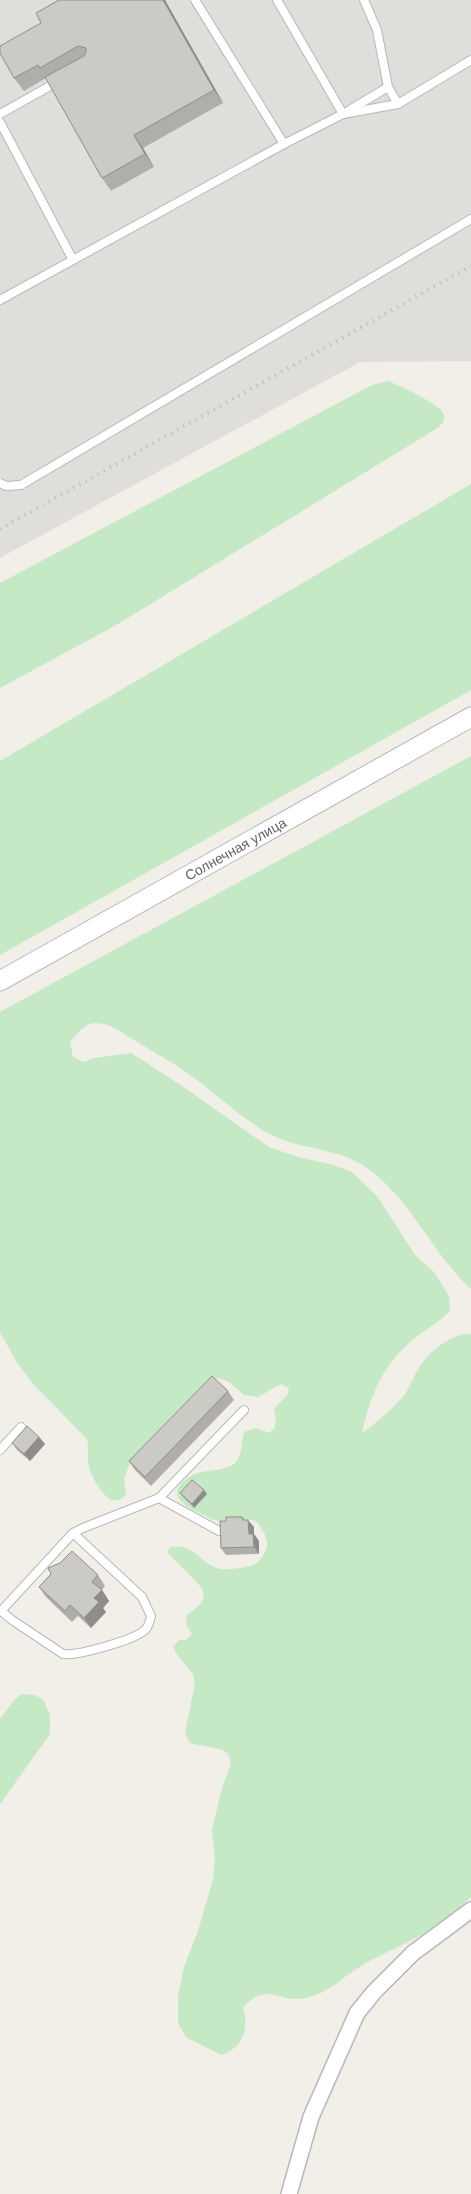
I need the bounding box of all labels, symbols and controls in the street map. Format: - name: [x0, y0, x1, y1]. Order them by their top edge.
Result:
- street label: Солнечная улица: [182, 813, 290, 885]

